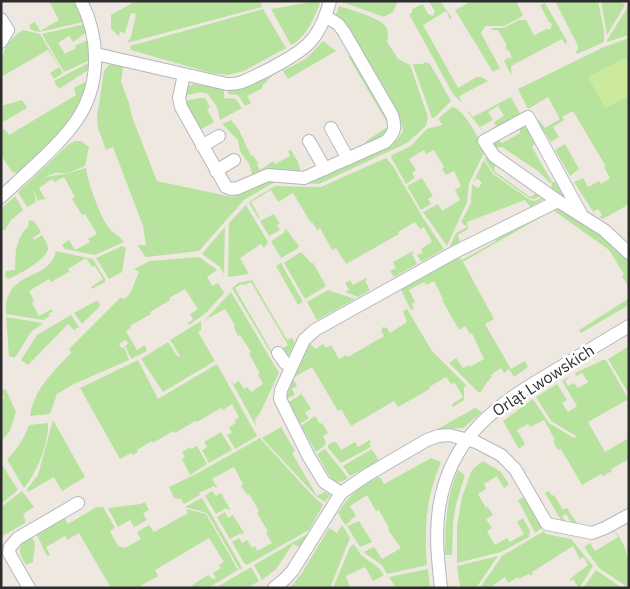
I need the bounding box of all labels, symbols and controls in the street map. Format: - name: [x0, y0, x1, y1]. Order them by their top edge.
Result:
- street label: Orląt Lwowskich: [488, 340, 598, 420]

